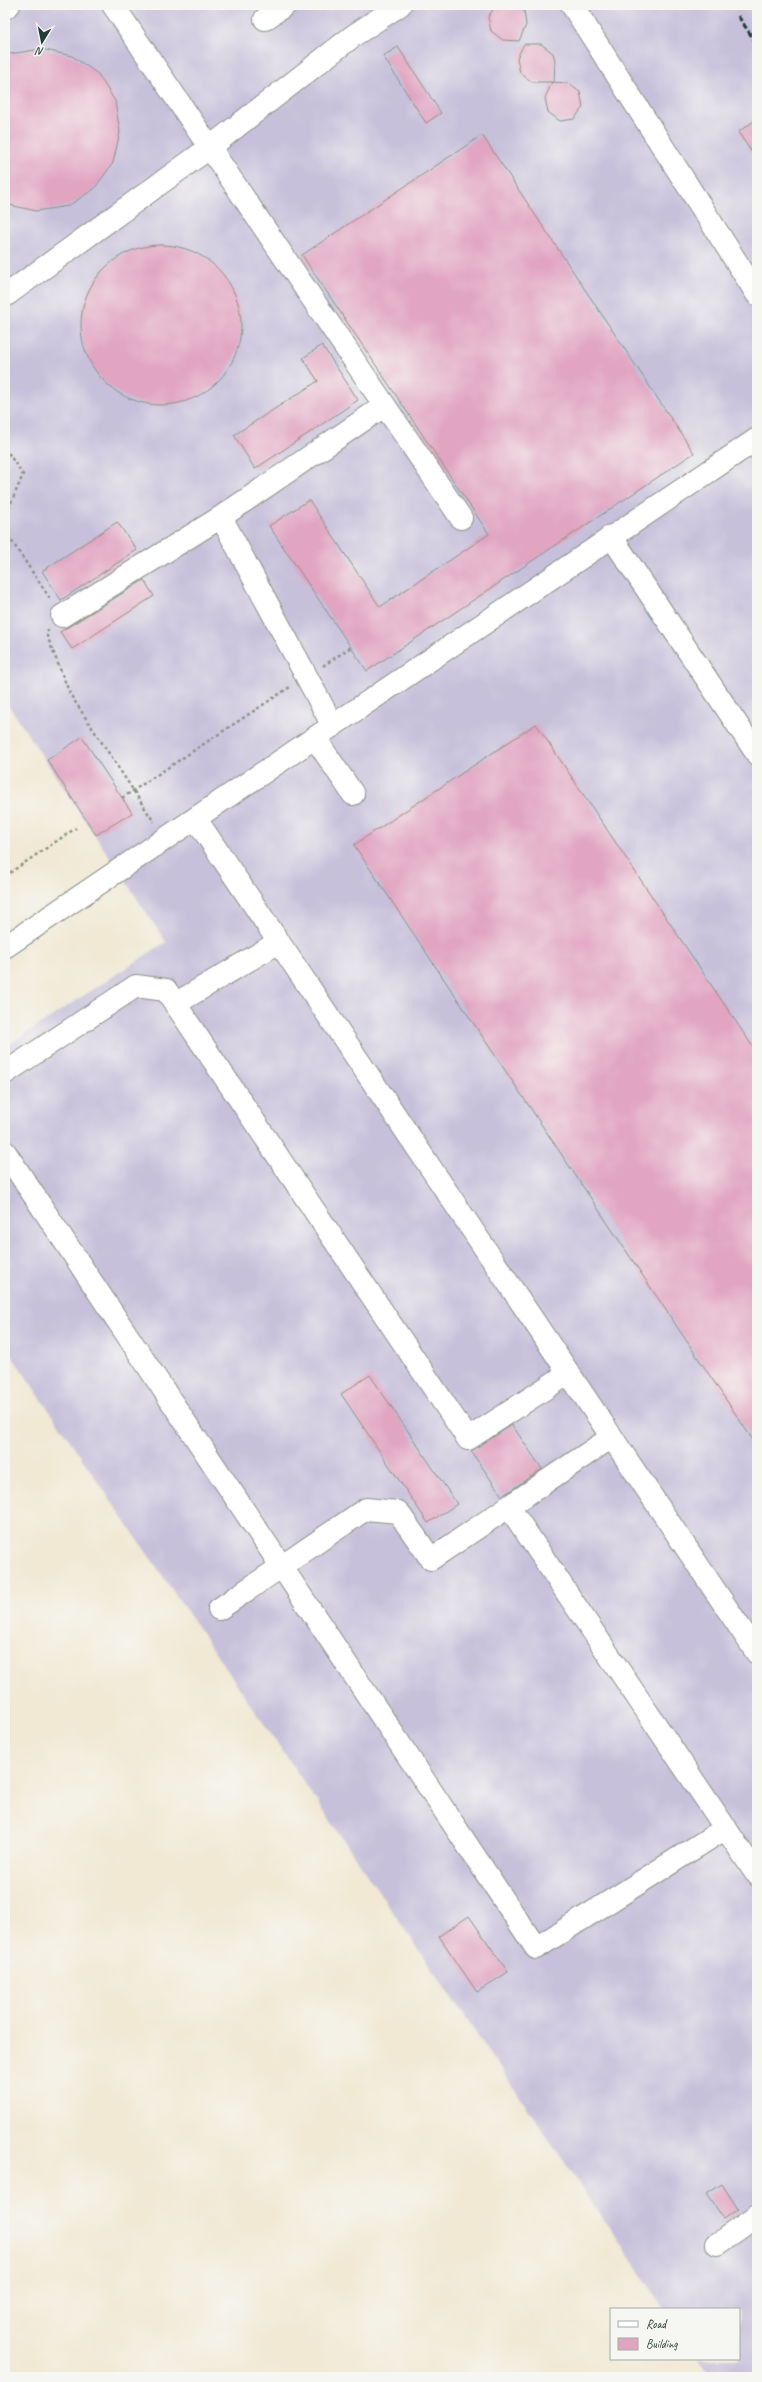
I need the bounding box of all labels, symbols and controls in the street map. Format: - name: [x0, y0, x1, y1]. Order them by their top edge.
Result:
- north arrow: [22, 22, 62, 62]
- text: N: [34, 44, 45, 59]
- legend: [610, 2308, 740, 2360]
- text: Road: [646, 2316, 668, 2332]
- text: Building: [646, 2336, 678, 2352]

